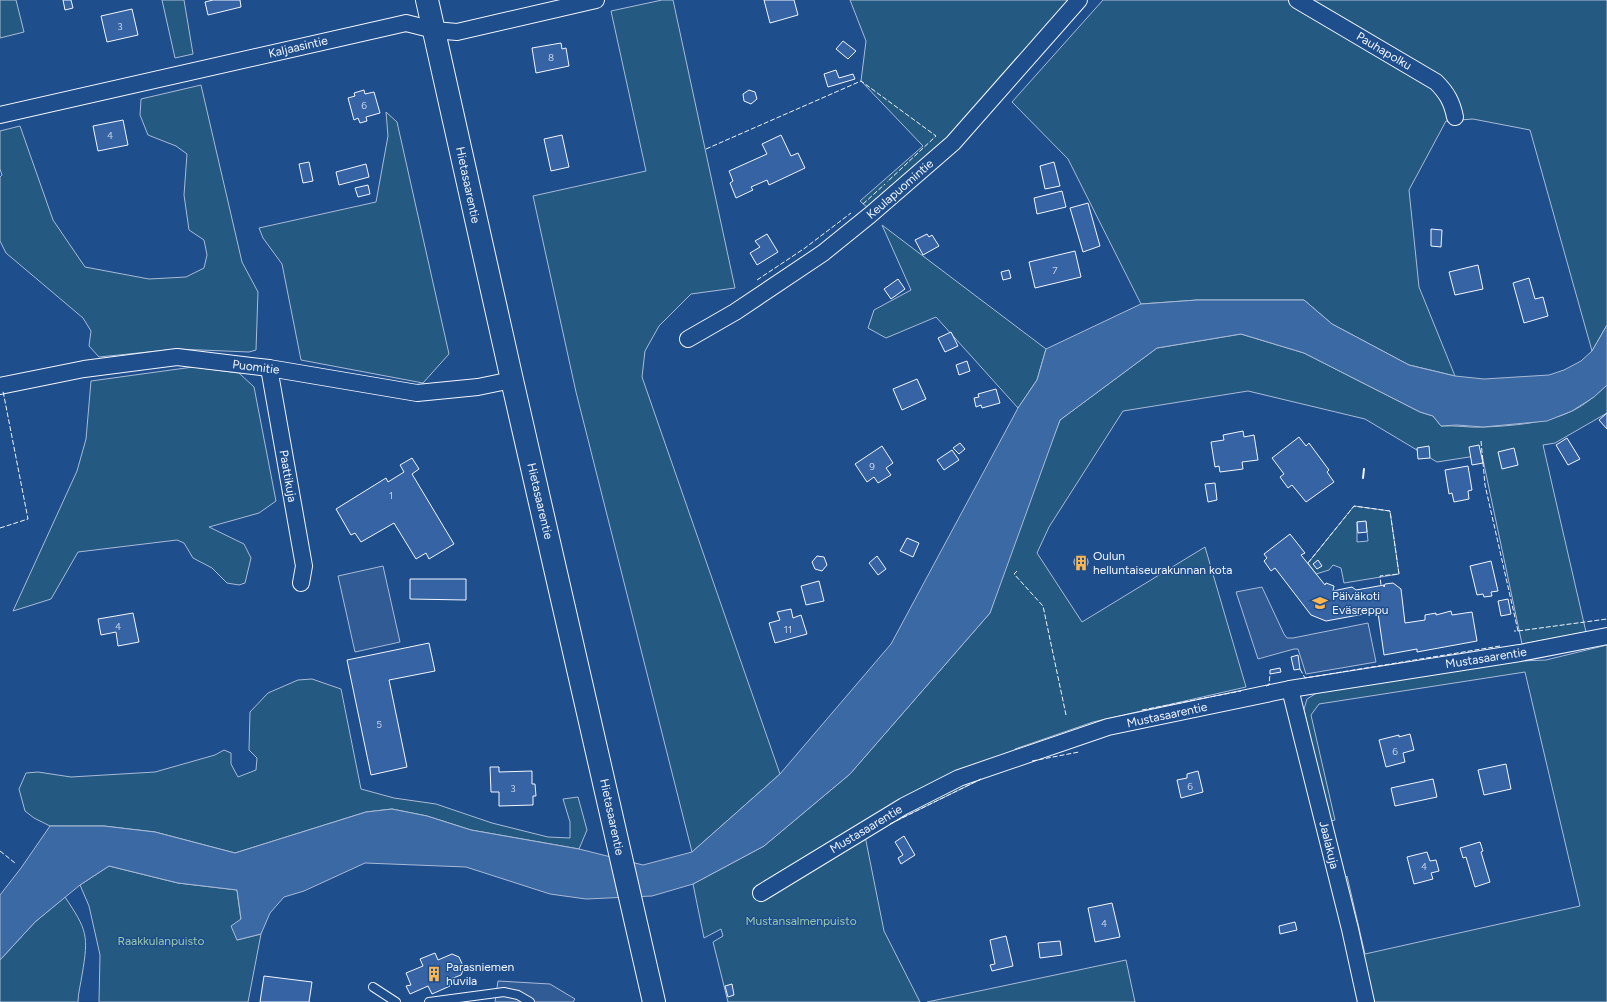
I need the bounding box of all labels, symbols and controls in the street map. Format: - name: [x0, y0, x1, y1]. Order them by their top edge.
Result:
- house number: 3: [117, 20, 123, 33]
- street label: Pauhapolku: [1354, 29, 1414, 73]
- street label: Kaljaasintie: [267, 33, 329, 61]
- house number: 8: [548, 51, 554, 64]
- house number: 6: [361, 99, 367, 112]
- house number: 4: [107, 129, 113, 142]
- street label: Hietasaarentie: [453, 145, 483, 225]
- street label: Keulapuomintie: [864, 156, 936, 222]
- house number: 7: [1052, 264, 1058, 277]
- street label: Puomitie: [232, 357, 281, 377]
- street label: Paattikuja: [277, 449, 299, 503]
- house number: 9: [869, 460, 875, 473]
- street label: Hietasaarentie: [524, 461, 556, 541]
- house number: 1: [389, 489, 393, 502]
- place label: Oulun helluntaiseurakunnan kota: [1093, 549, 1232, 577]
- building icon: Oulun helluntaiseurakunnan kota: [1072, 554, 1090, 572]
- place label: Päiväkoti Eväsreppu: [1332, 589, 1389, 617]
- school or university icon: Päiväkoti Eväsreppu: [1311, 594, 1329, 612]
- house number: 4: [115, 620, 121, 633]
- house number: 11: [784, 623, 792, 636]
- street label: Mustasaarentie: [1444, 645, 1528, 671]
- street label: Mustasaarentie: [1125, 700, 1209, 730]
- house number: 5: [376, 718, 382, 731]
- house number: 6: [1392, 745, 1398, 758]
- street label: Hietasaarentie: [597, 777, 627, 857]
- house number: 6: [1187, 780, 1193, 793]
- house number: 3: [510, 782, 516, 795]
- street label: Mustasaarentie: [827, 802, 905, 856]
- street label: Jaalakuja: [1316, 820, 1342, 870]
- house number: 4: [1421, 860, 1427, 873]
- park label: Mustansalmenpuisto: [745, 914, 857, 928]
- house number: 4: [1101, 917, 1107, 930]
- park label: Raakkulanpuisto: [117, 934, 205, 948]
- place label: Parasniemen huvila: [446, 960, 515, 988]
- building icon: Parasniemen huvila: [425, 965, 443, 983]

